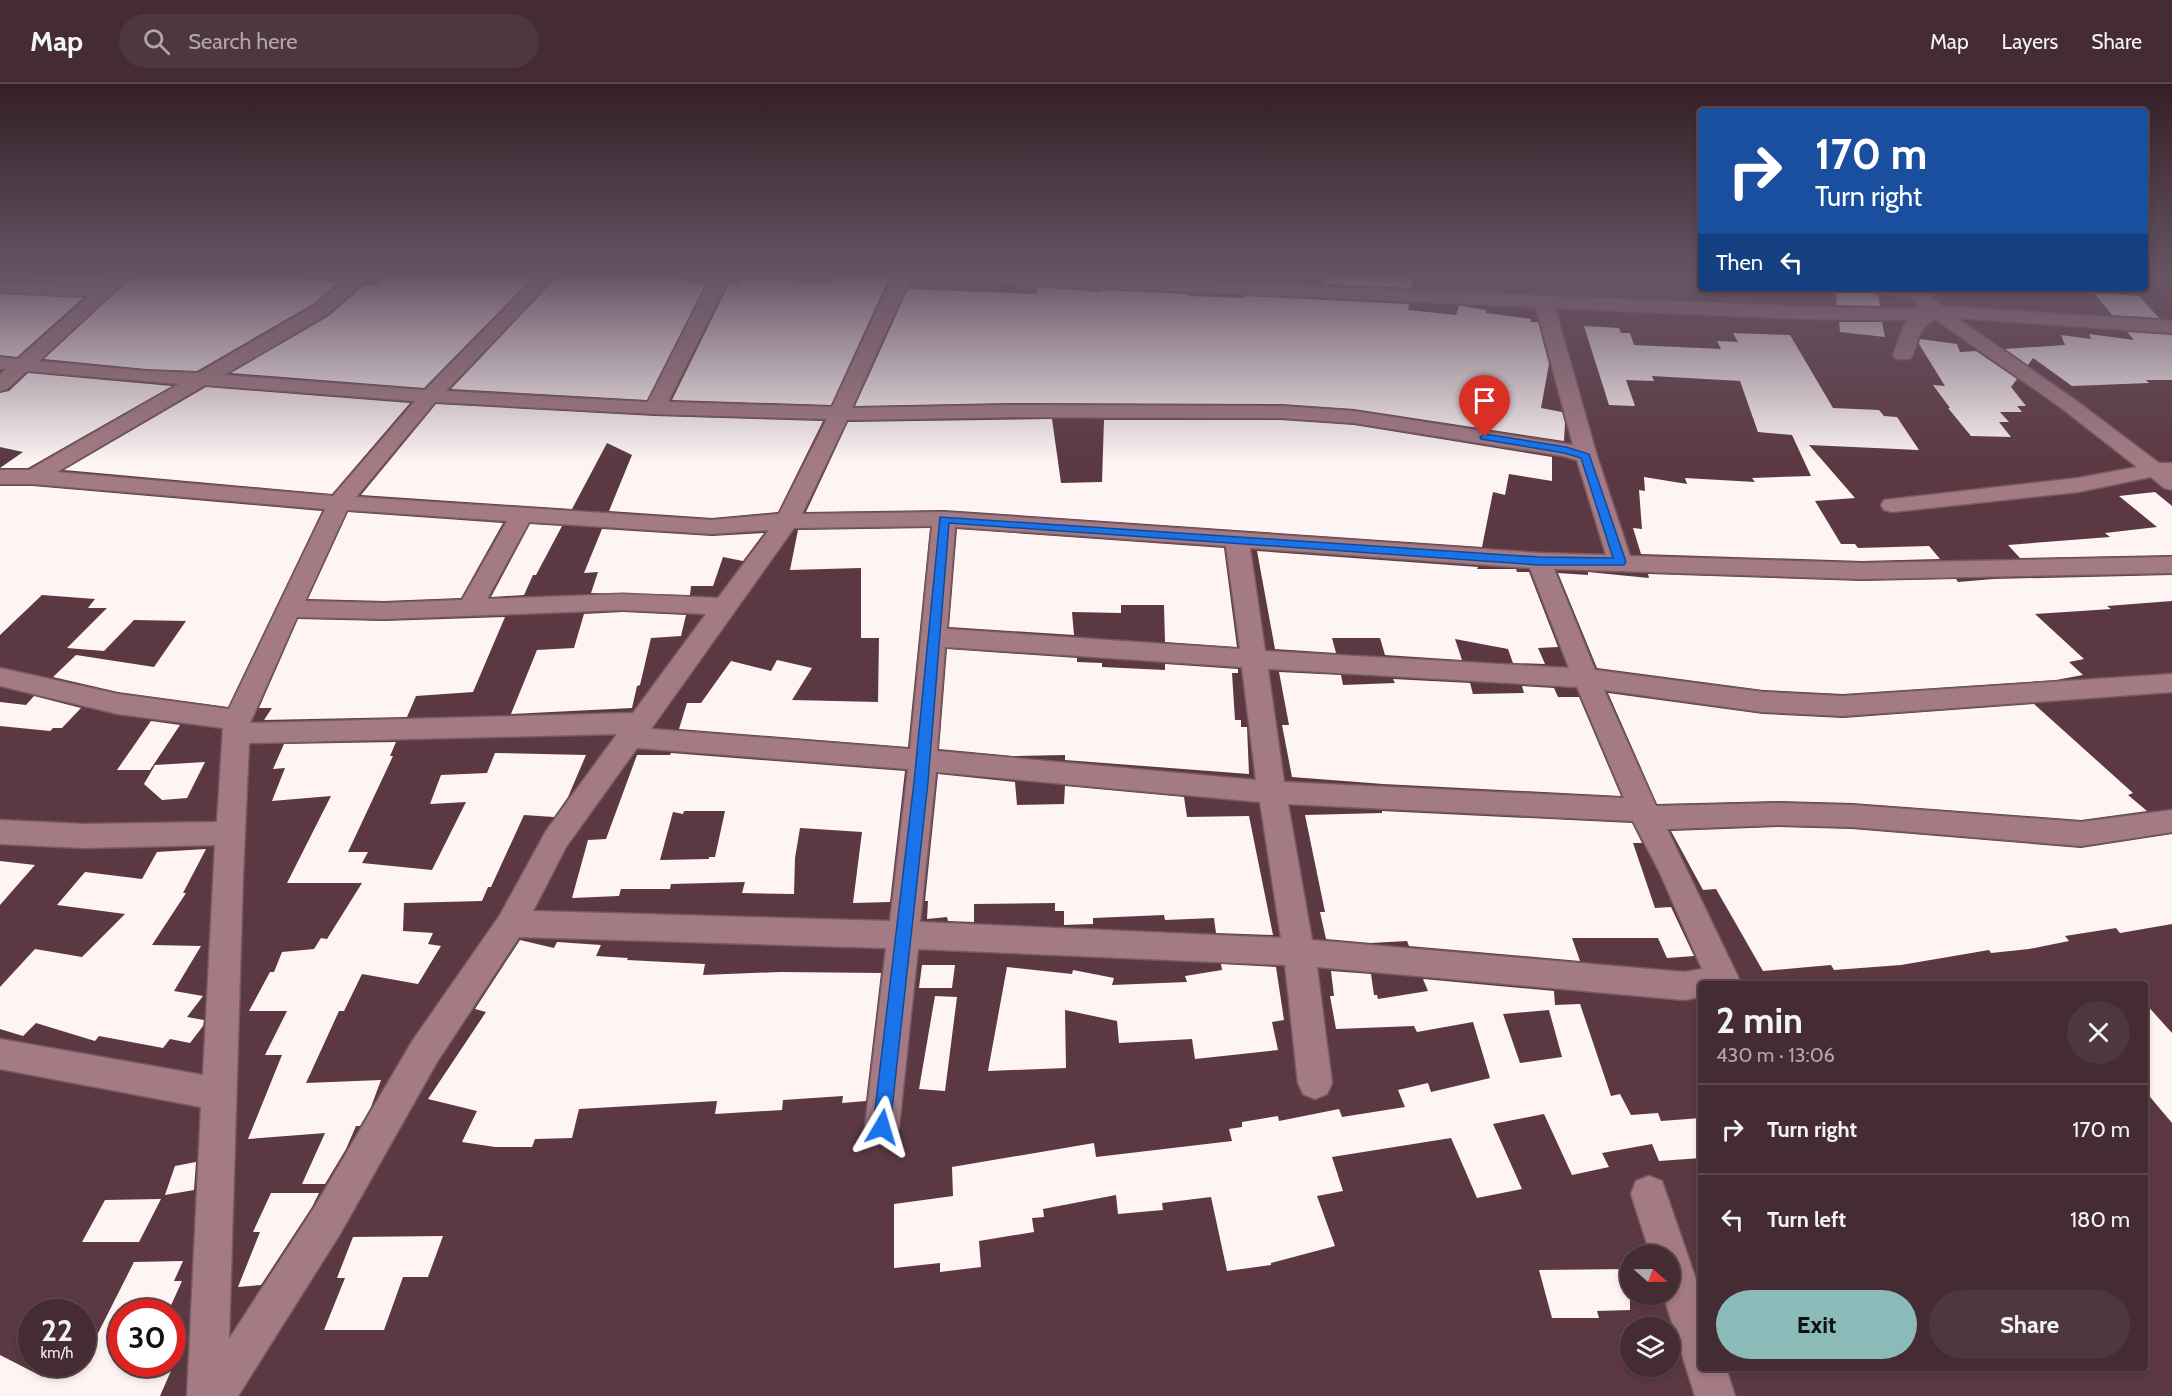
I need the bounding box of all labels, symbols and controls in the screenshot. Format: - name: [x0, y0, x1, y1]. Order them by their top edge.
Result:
- search box: [119, 14, 539, 68]
- text: Map: [30, 24, 83, 58]
- icon: search: [140, 25, 173, 58]
- text: Search here: [188, 28, 297, 55]
- text: Map: [1930, 29, 1969, 54]
- text: Layers: [2002, 29, 2058, 54]
- text: Share: [2091, 29, 2142, 54]
- text: 170 m: [1815, 128, 1927, 180]
- icon: right: [1716, 132, 1794, 210]
- text: Turn right: [1815, 180, 1922, 213]
- icon: left: [1775, 246, 1808, 279]
- text: Then: [1716, 249, 1763, 276]
- pin: [1459, 375, 1510, 437]
- icon: arrive: [1468, 384, 1501, 417]
- text: 2 min: [1716, 998, 1803, 1042]
- button: close: [2067, 1001, 2130, 1064]
- text: 430 m · 13:06: [1716, 1043, 1835, 1067]
- position arrow: [850, 1095, 914, 1159]
- icon: right: [1716, 1113, 1749, 1146]
- text: Turn right: [1767, 1116, 1857, 1143]
- text: 170 m: [2072, 1116, 2130, 1143]
- icon: left: [1716, 1203, 1749, 1236]
- text: Turn left: [1767, 1206, 1846, 1233]
- text: 180 m: [2070, 1206, 2130, 1233]
- north arrow: [1620, 1245, 1680, 1305]
- map controls: [1620, 1245, 1680, 1377]
- button: Exit: [1716, 1290, 1917, 1359]
- button: Share: [1929, 1290, 2130, 1359]
- speed limit sign: 30: [108, 1299, 186, 1377]
- text: 22: [41, 1312, 73, 1349]
- button: layers: [1620, 1317, 1680, 1377]
- text: km/h: [41, 1344, 73, 1362]

